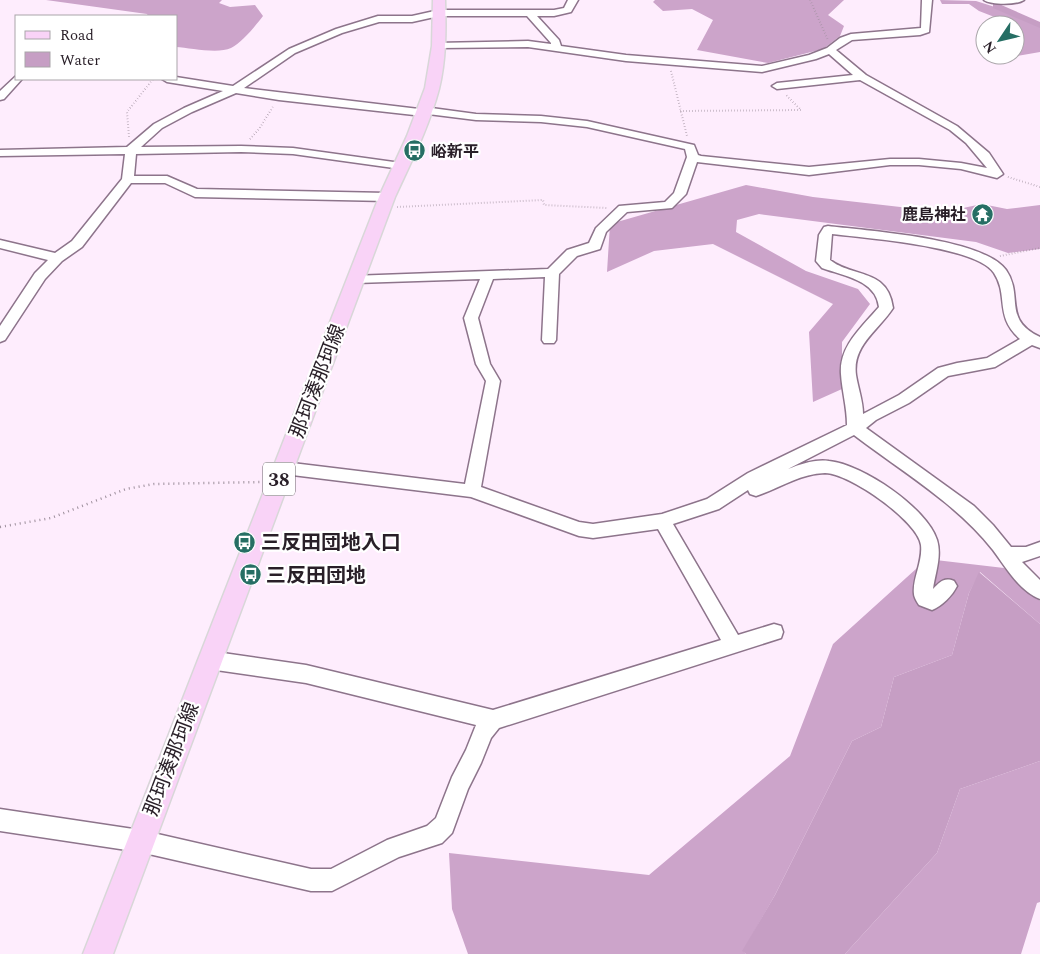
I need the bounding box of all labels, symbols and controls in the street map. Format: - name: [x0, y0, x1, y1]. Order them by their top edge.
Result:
- legend: [15, 15, 178, 80]
- north arrow: [975, 15, 1025, 65]
- text: Road: [60, 24, 94, 47]
- text: N: [978, 36, 1002, 58]
- text: Water: [60, 49, 100, 72]
- bus stop icon: 峪新平: [403, 139, 427, 163]
- place label: 峪新平: [431, 140, 479, 164]
- temple icon: 鹿島神社: [970, 202, 994, 226]
- place label: 鹿島神社: [902, 203, 966, 227]
- street label: 那珂湊那珂線: [282, 320, 353, 443]
- road number: 38: [263, 462, 295, 496]
- place label: 三反田団地入口: [261, 528, 401, 558]
- bus stop icon: 三反田団地入口: [233, 530, 257, 554]
- place label: 三反田団地: [266, 561, 366, 591]
- bus stop icon: 三反田団地: [238, 563, 262, 587]
- street label: 那珂湊那珂線: [136, 698, 207, 821]

